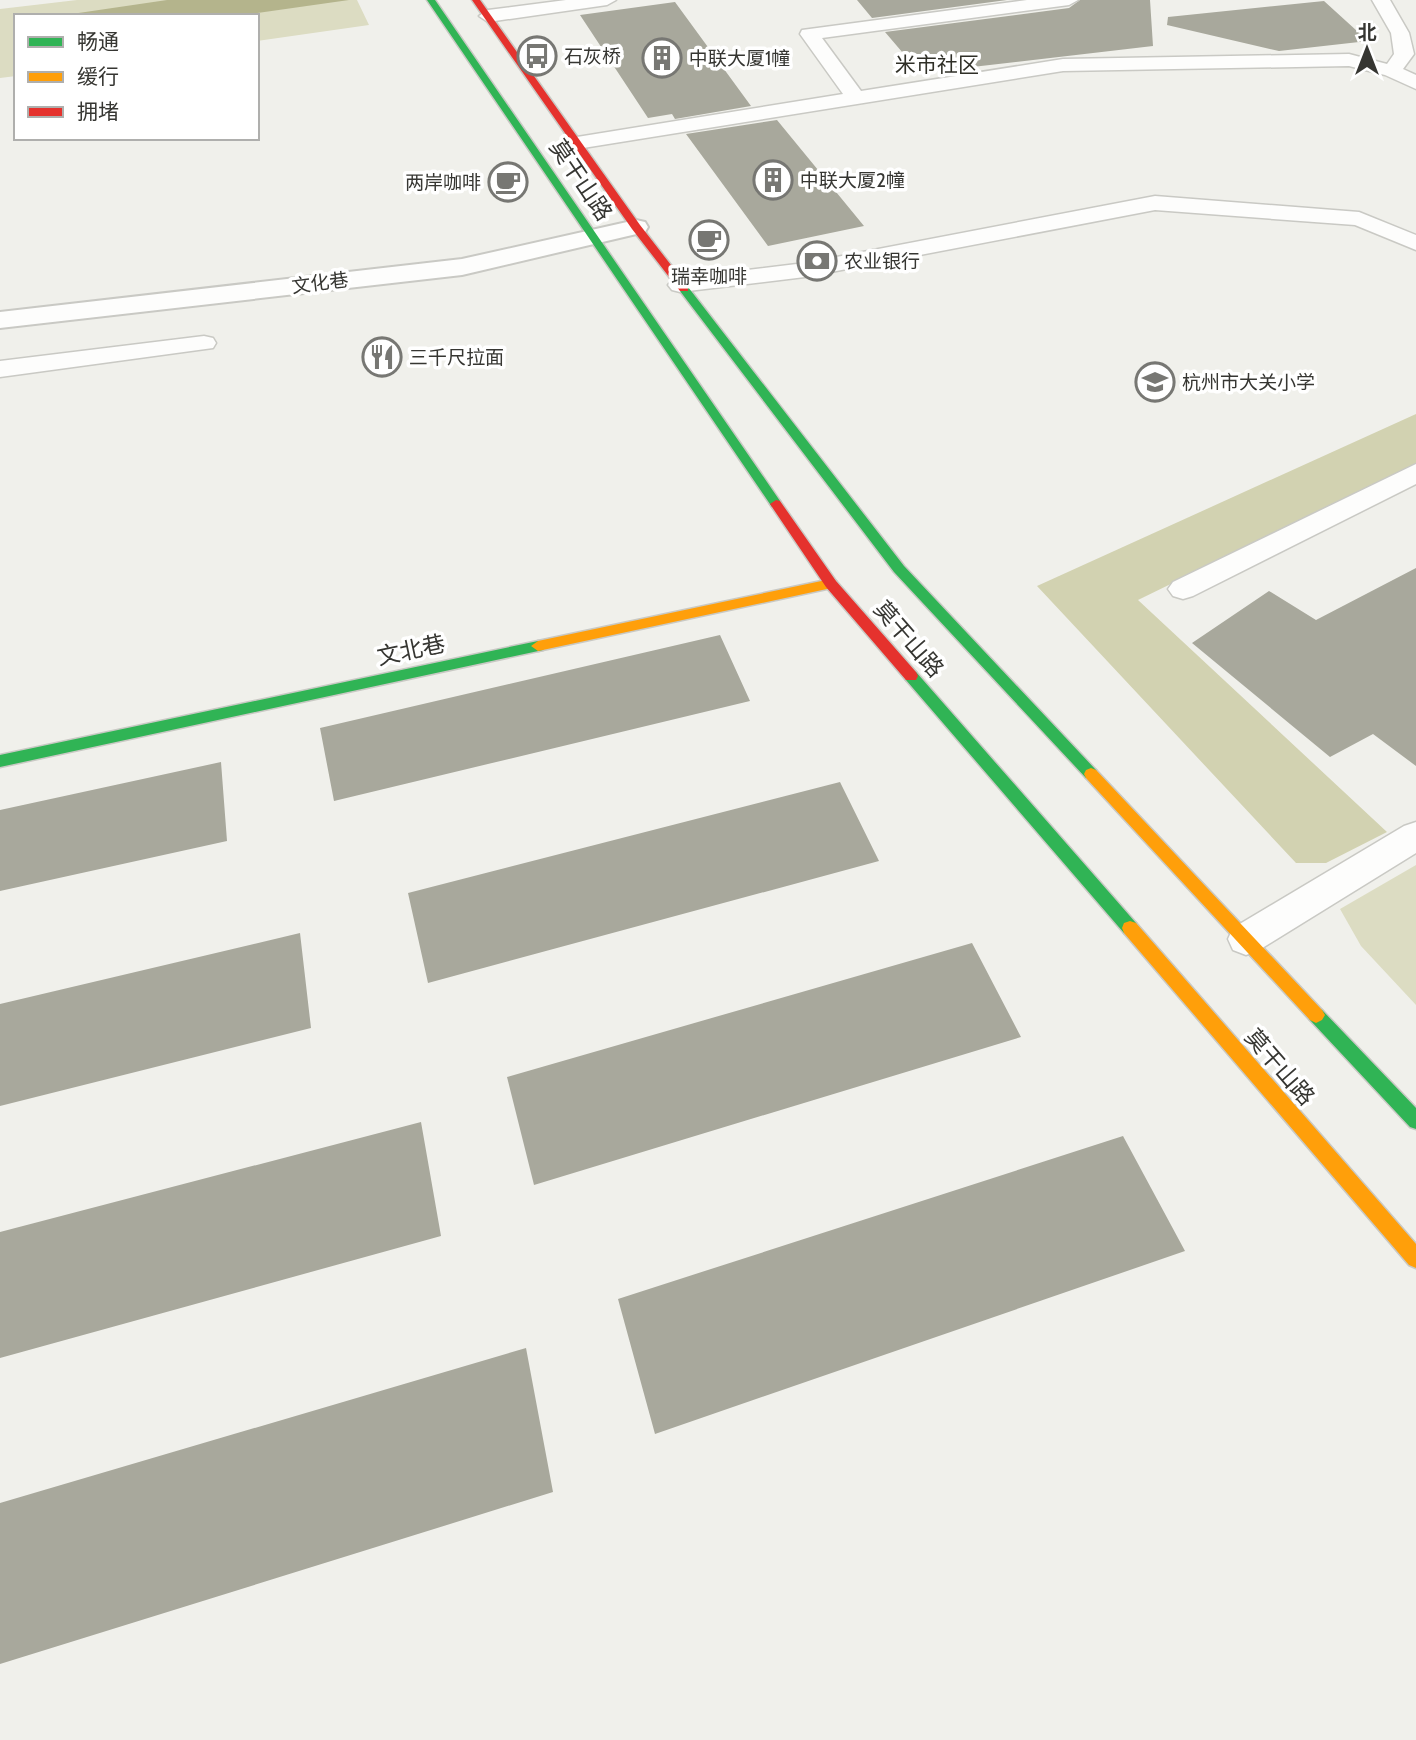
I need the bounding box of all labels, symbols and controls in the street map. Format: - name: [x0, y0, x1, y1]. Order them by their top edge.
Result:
- legend: [14, 14, 259, 140]
- north arrow: [1332, 14, 1402, 84]
- text: 北: [1357, 21, 1377, 44]
- text: 畅通: [77, 29, 119, 54]
- bus stop icon: 石灰桥: [516, 35, 558, 77]
- building icon: 中联大厦1幢: [641, 37, 683, 79]
- place label: 石灰桥: [564, 45, 621, 68]
- place label: 中联大厦1幢: [689, 47, 790, 70]
- district label: 米市社区: [895, 52, 979, 77]
- text: 缓行: [77, 64, 119, 89]
- text: 拥堵: [77, 99, 119, 124]
- street label: 莫干山路: [544, 134, 618, 226]
- building icon: 中联大厦2幢: [752, 159, 794, 201]
- cafe icon: 两岸咖啡: [487, 161, 529, 203]
- place label: 中联大厦2幢: [800, 169, 905, 192]
- place label: 两岸咖啡: [405, 171, 481, 194]
- cafe icon: 瑞幸咖啡: [688, 219, 730, 261]
- bank icon: 农业银行: [796, 240, 838, 282]
- place label: 农业银行: [844, 250, 920, 273]
- place label: 瑞幸咖啡: [671, 265, 747, 288]
- street label: 文化巷: [290, 268, 350, 298]
- restaurant icon: 三千尺拉面: [361, 336, 403, 378]
- place label: 三千尺拉面: [409, 346, 504, 369]
- school or university icon: 杭州市大关小学: [1134, 361, 1176, 403]
- place label: 杭州市大关小学: [1182, 371, 1315, 394]
- street label: 莫干山路: [868, 595, 950, 683]
- street label: 文北巷: [374, 629, 448, 671]
- street label: 莫干山路: [1239, 1023, 1321, 1111]

